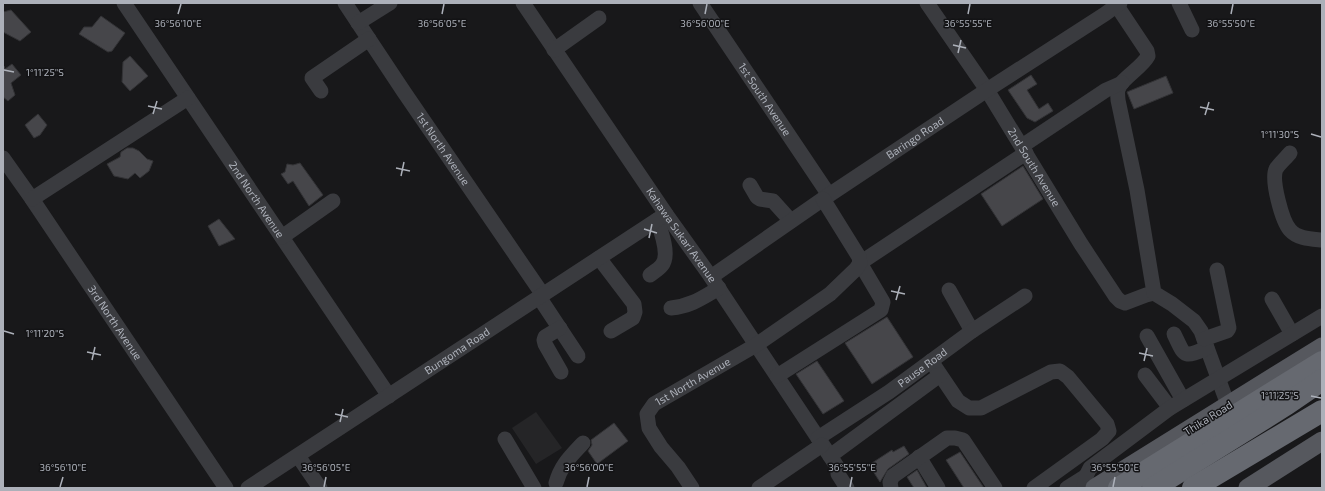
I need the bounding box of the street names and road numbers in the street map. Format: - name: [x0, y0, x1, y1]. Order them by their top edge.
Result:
- street label: 1st South Avenue: [736, 60, 794, 138]
- street label: 1st North Avenue: [414, 110, 473, 188]
- street label: Baringo Road: [883, 114, 946, 161]
- street label: 2nd South Avenue: [1006, 125, 1063, 209]
- street label: 2nd North Avenue: [226, 158, 287, 240]
- street label: Kahawa Sukari Avenue: [644, 185, 720, 285]
- street label: 3rd North Avenue: [86, 282, 145, 362]
- street label: Bungoma Road: [422, 324, 492, 377]
- street label: Pause Road: [895, 345, 949, 390]
- street label: 1st North Avenue: [652, 354, 732, 408]
- street label: Thika Road: [1181, 398, 1234, 438]

